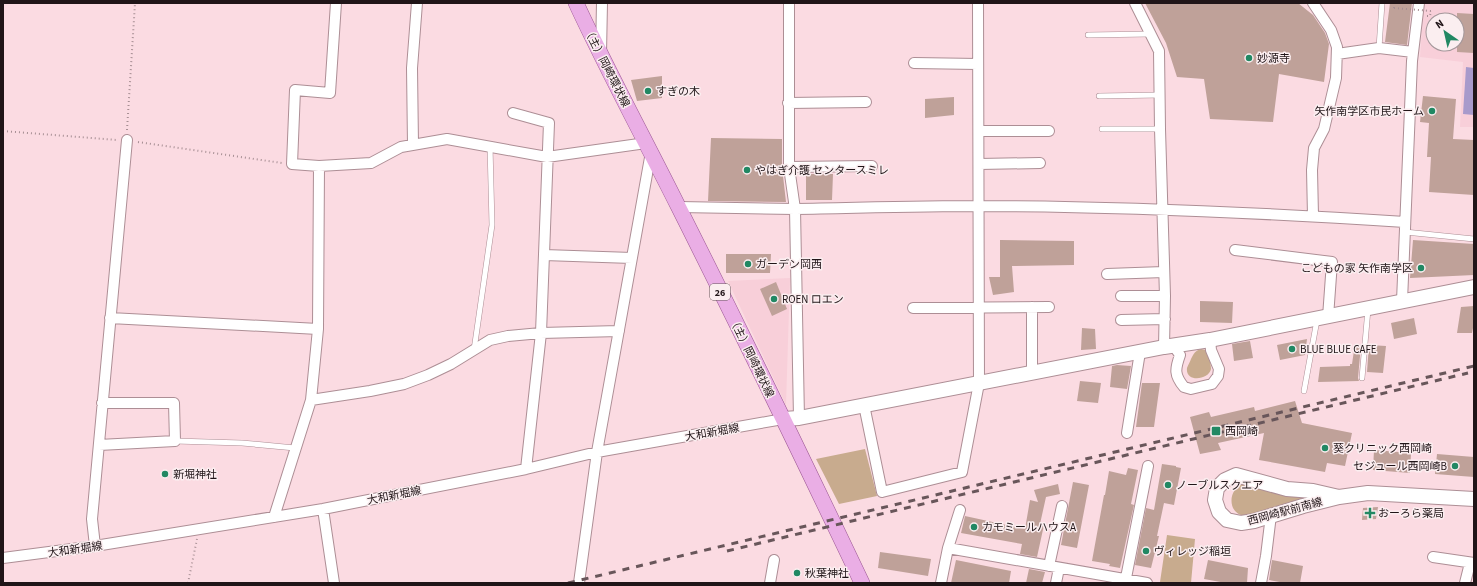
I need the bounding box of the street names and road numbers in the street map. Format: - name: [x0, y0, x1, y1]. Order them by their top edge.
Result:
- street label: （主）岡崎環状線: [580, 25, 633, 110]
- road number: 26: [710, 284, 730, 300]
- street label: （主）岡崎環状線: [726, 314, 778, 400]
- street label: 大和新堀線: [684, 420, 740, 445]
- street label: 大和新堀線: [366, 483, 423, 508]
- street label: 西岡崎駅前南線: [1246, 494, 1324, 529]
- street label: 大和新堀線: [47, 538, 103, 561]

